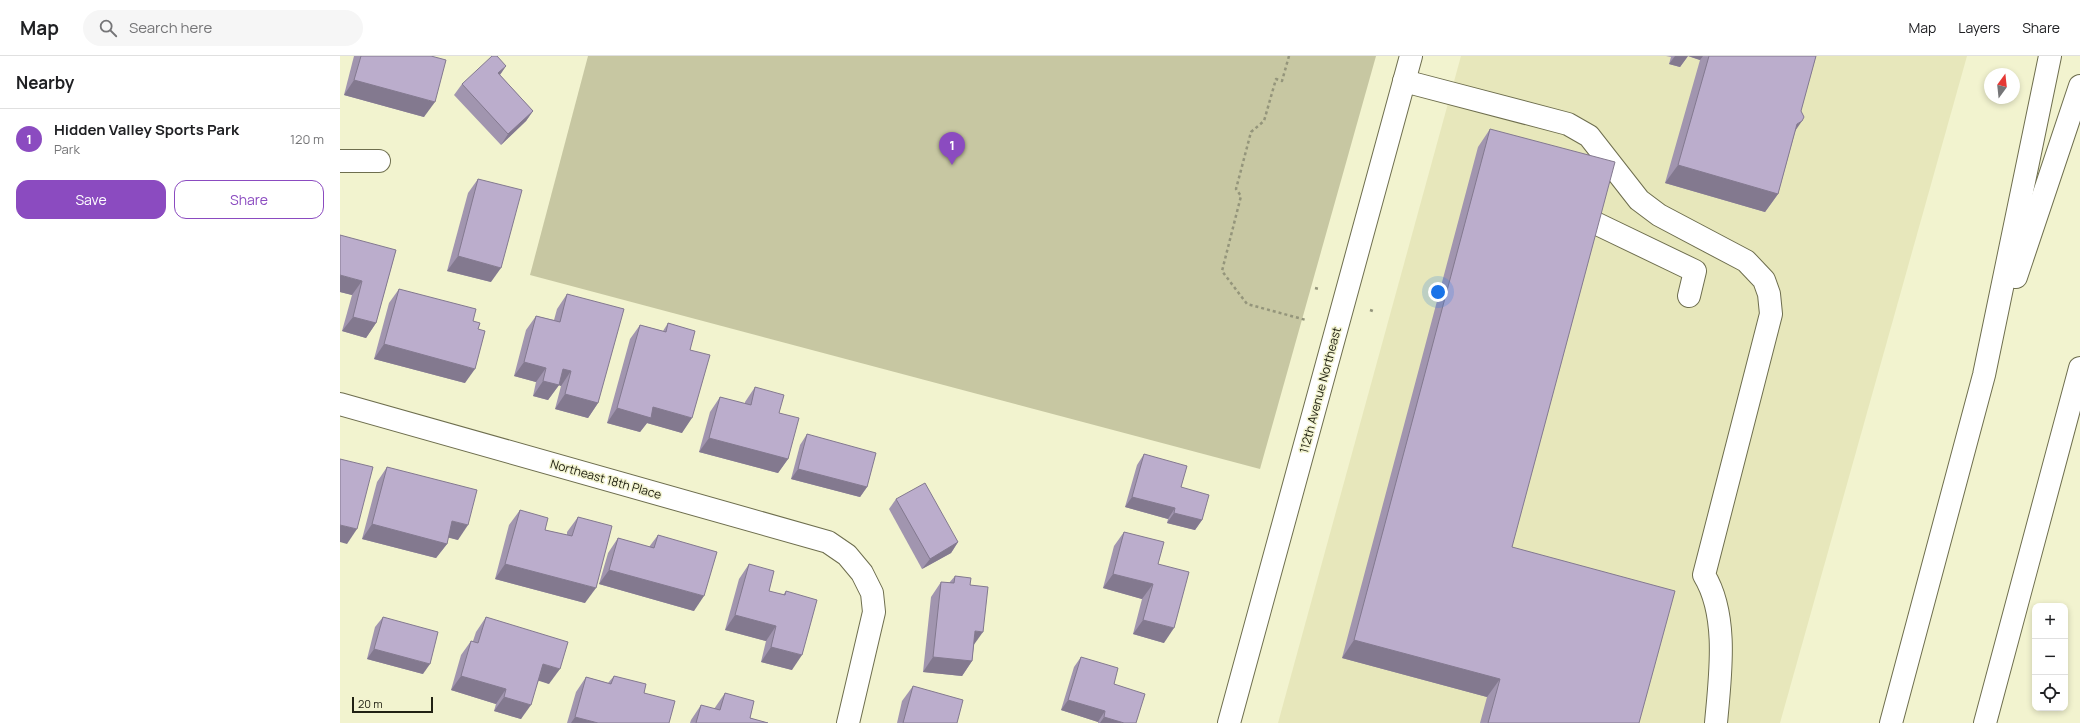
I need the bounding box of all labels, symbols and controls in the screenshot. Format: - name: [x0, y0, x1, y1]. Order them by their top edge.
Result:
- search box: [83, 10, 363, 46]
- text: Map: [20, 15, 59, 41]
- icon: search: [97, 17, 119, 39]
- text: Search here: [129, 17, 212, 38]
- text: Map: [1908, 18, 1936, 37]
- text: Layers: [1958, 18, 2000, 37]
- text: Share: [2022, 18, 2060, 37]
- north arrow: [1984, 68, 2020, 104]
- text: Nearby: [16, 71, 74, 94]
- text: Hidden Valley Sports Park: [54, 119, 239, 140]
- text: 1: [26, 130, 32, 148]
- text: 120 m: [290, 130, 324, 148]
- pin: 1: [939, 132, 965, 165]
- text: Park: [54, 140, 80, 158]
- button: Save: [16, 180, 166, 219]
- button: Share: [174, 180, 324, 219]
- your location: [1428, 282, 1448, 302]
- street label: 112th Avenue Northeast: [1295, 325, 1345, 455]
- street label: Northeast 18th Place: [548, 455, 664, 503]
- map controls: [2032, 603, 2068, 711]
- button: +: [2032, 603, 2068, 639]
- button: −: [2032, 639, 2068, 675]
- button: locate: [2032, 675, 2068, 711]
- scale bar: [352, 695, 433, 714]
- text: 20 m: [358, 696, 383, 711]

